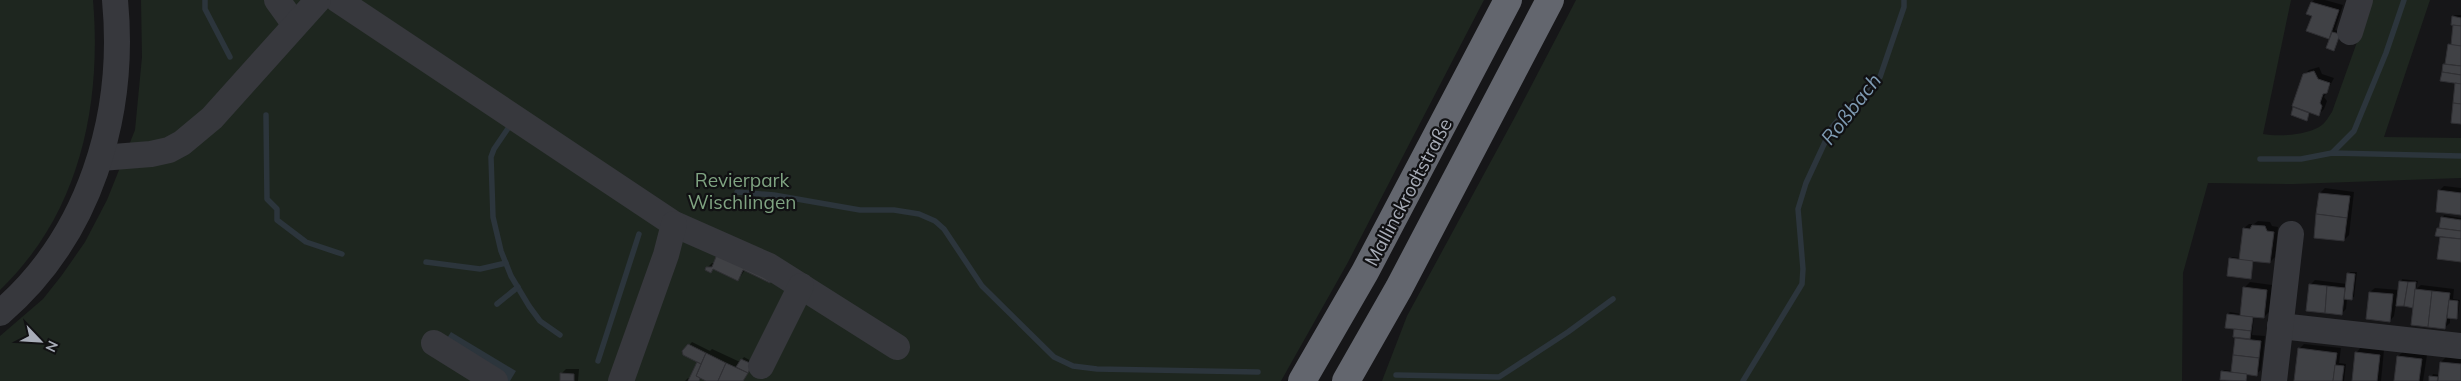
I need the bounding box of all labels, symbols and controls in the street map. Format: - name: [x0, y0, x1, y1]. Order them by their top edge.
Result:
- water label: Roßbach: [1815, 68, 1886, 149]
- street label: Mallinckrodtstraße: [1359, 114, 1457, 270]
- park label: Revierpark Wischlingen: [688, 168, 796, 214]
- north arrow: [15, 316, 65, 366]
- text: N: [41, 338, 62, 355]

